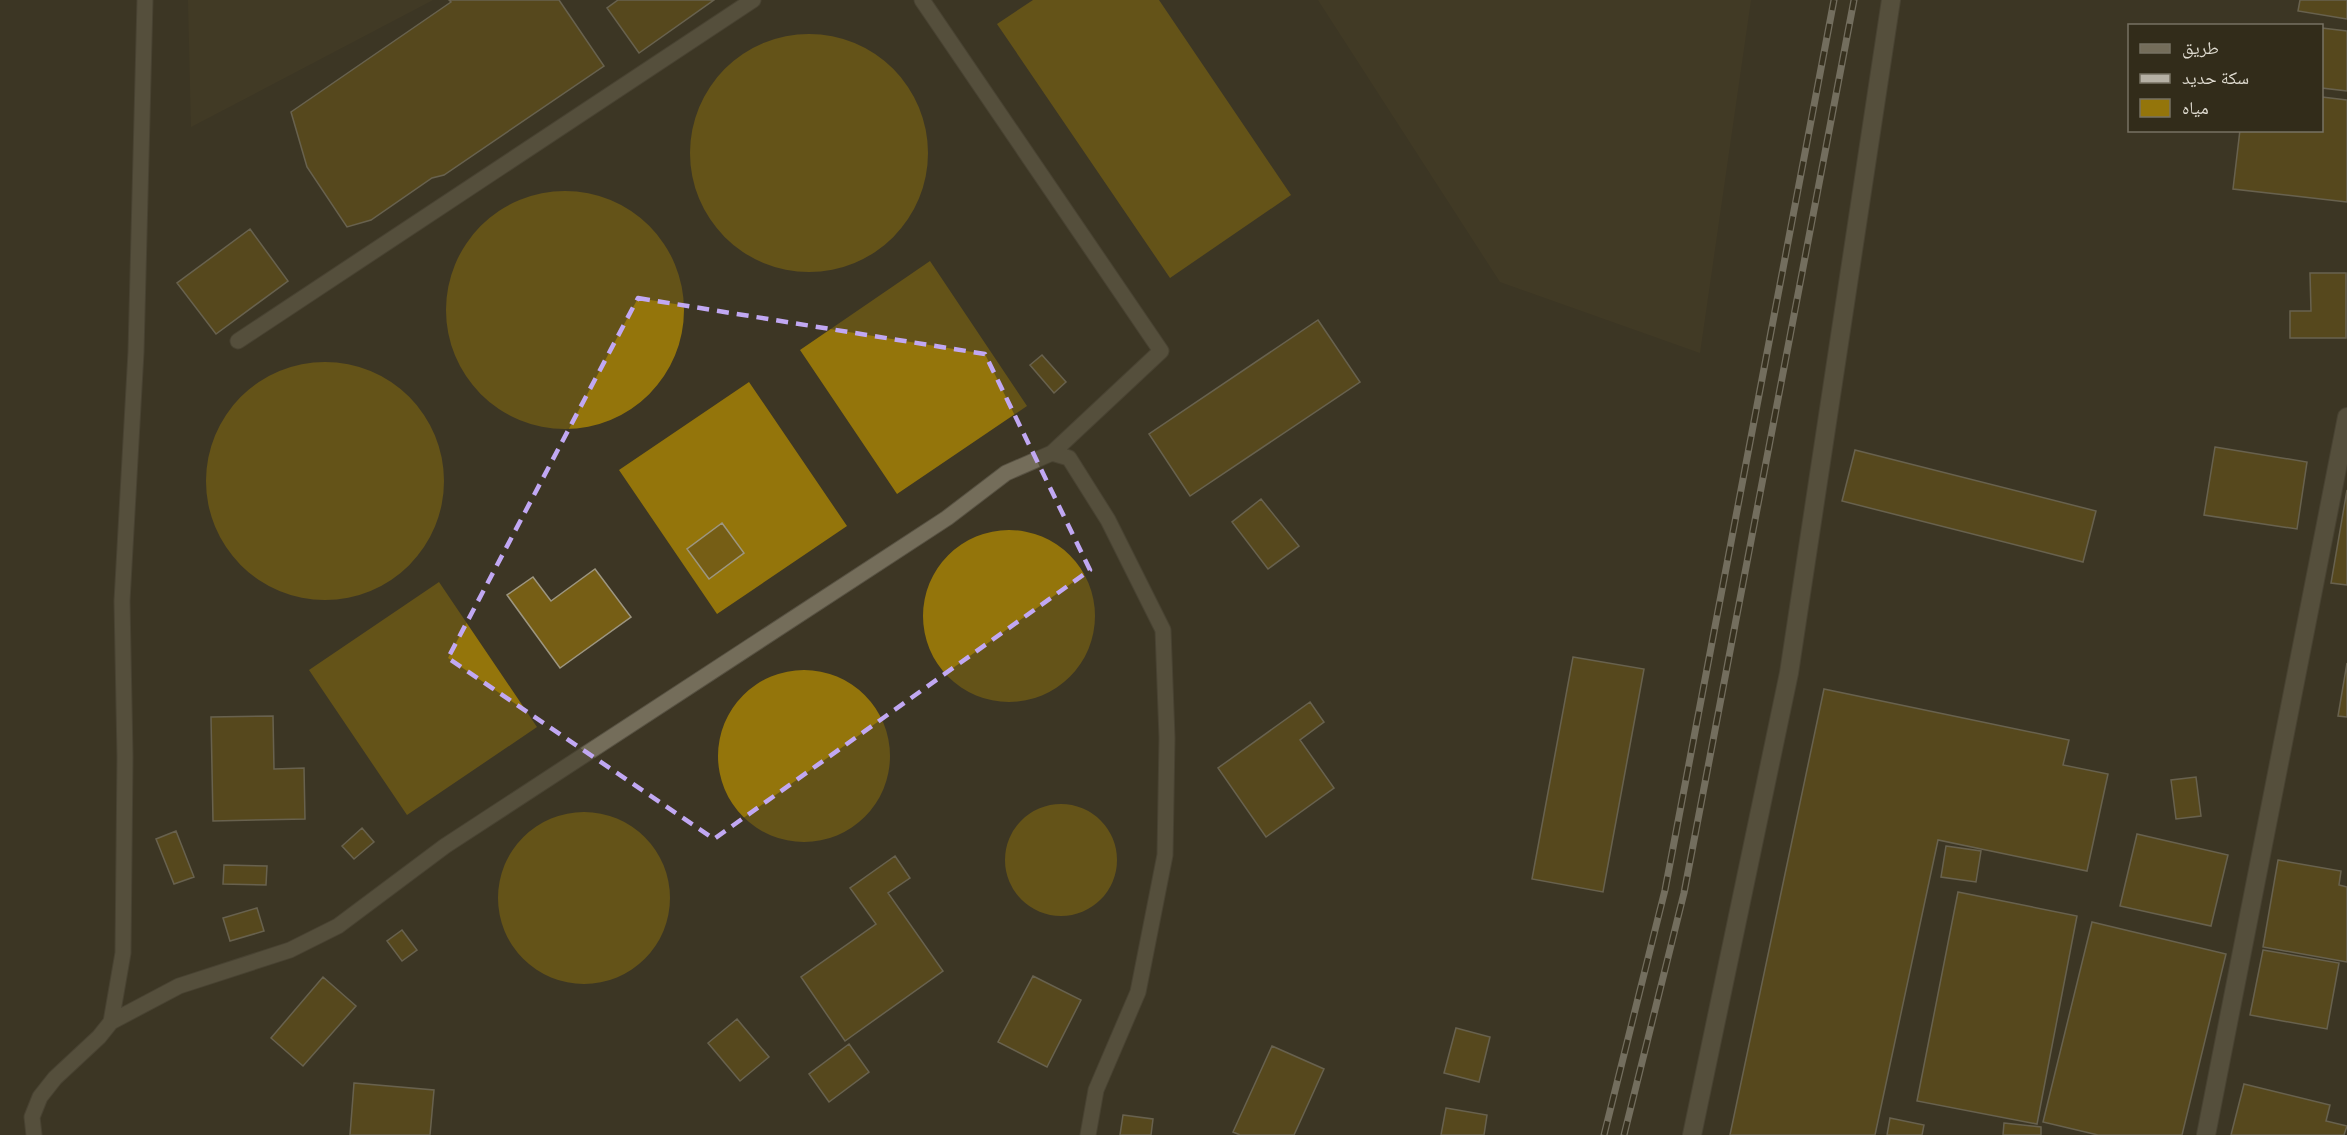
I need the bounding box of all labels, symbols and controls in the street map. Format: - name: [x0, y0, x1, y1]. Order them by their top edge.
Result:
- legend: [2128, 24, 2323, 132]
- text: طريق: [2182, 37, 2219, 59]
- text: سكة حديد: [2182, 67, 2249, 88]
- text: مياه: [2182, 97, 2209, 118]

